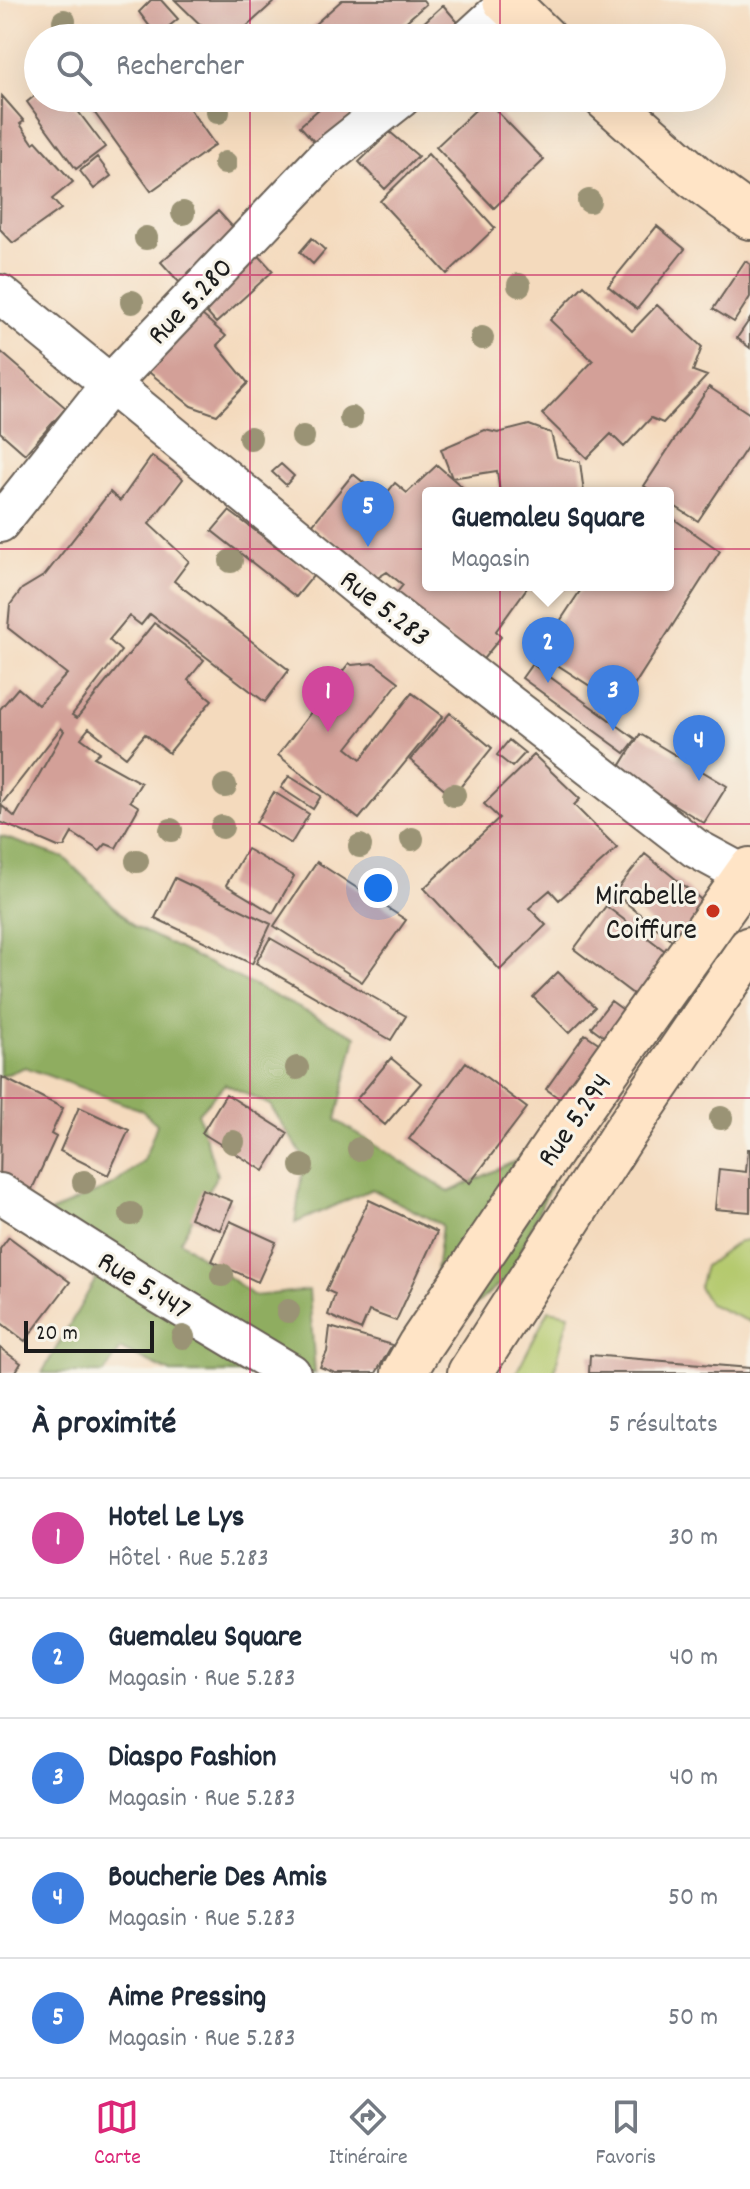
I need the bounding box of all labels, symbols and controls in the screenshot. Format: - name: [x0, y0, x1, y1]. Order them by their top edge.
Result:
- search box: [24, 24, 726, 112]
- icon: search: [52, 46, 96, 90]
- text: Rechercher: [116, 47, 244, 90]
- street label: Rue 5.280: [139, 249, 245, 357]
- pin: 5: [342, 481, 394, 547]
- popup: [422, 487, 674, 591]
- text: Guemaleu Square: [451, 499, 645, 542]
- text: Magasin: [451, 542, 530, 579]
- street label: Rue 5.283: [329, 561, 438, 660]
- pin: 2: [522, 617, 574, 683]
- pin: 3: [587, 665, 639, 731]
- pin: 1: [302, 666, 354, 732]
- pin: 4: [673, 715, 725, 781]
- your location: [358, 868, 398, 908]
- place label: Mirabelle Coiffure: [595, 877, 697, 954]
- marker: Mirabelle Coiffure: [704, 902, 722, 920]
- street label: Rue 5.294: [529, 1066, 625, 1177]
- street label: Rue 5.447: [88, 1242, 198, 1333]
- scale bar: [24, 1317, 154, 1353]
- text: 20 m: [36, 1319, 78, 1350]
- text: À proximité: [32, 1401, 176, 1450]
- text: 5 résultats: [608, 1407, 718, 1444]
- text: Hotel Le Lys: [108, 1498, 244, 1541]
- text: 1: [55, 1520, 61, 1557]
- text: 30 m: [668, 1520, 718, 1557]
- text: Hôtel · Rue 5.283: [108, 1541, 269, 1578]
- text: Guemaleu Square: [108, 1618, 302, 1661]
- text: 2: [52, 1640, 64, 1677]
- text: 40 m: [669, 1640, 718, 1677]
- text: Magasin · Rue 5.283: [108, 1661, 296, 1698]
- text: Diaspo Fashion: [108, 1738, 276, 1781]
- text: 3: [52, 1760, 64, 1797]
- text: 40 m: [669, 1760, 718, 1797]
- text: Magasin · Rue 5.283: [108, 1781, 296, 1818]
- text: Boucherie Des Amis: [108, 1858, 327, 1901]
- text: 4: [53, 1880, 63, 1917]
- text: 50 m: [668, 1880, 718, 1917]
- text: Magasin · Rue 5.283: [108, 1901, 296, 1938]
- text: Aime Pressing: [108, 1978, 266, 2021]
- text: 5: [52, 2000, 64, 2037]
- text: 50 m: [668, 2000, 718, 2037]
- text: Magasin · Rue 5.283: [108, 2021, 296, 2058]
- tab: Carte: [94, 2095, 141, 2174]
- tab: Itinéraire: [329, 2095, 408, 2174]
- tab: Favoris: [596, 2095, 656, 2174]

